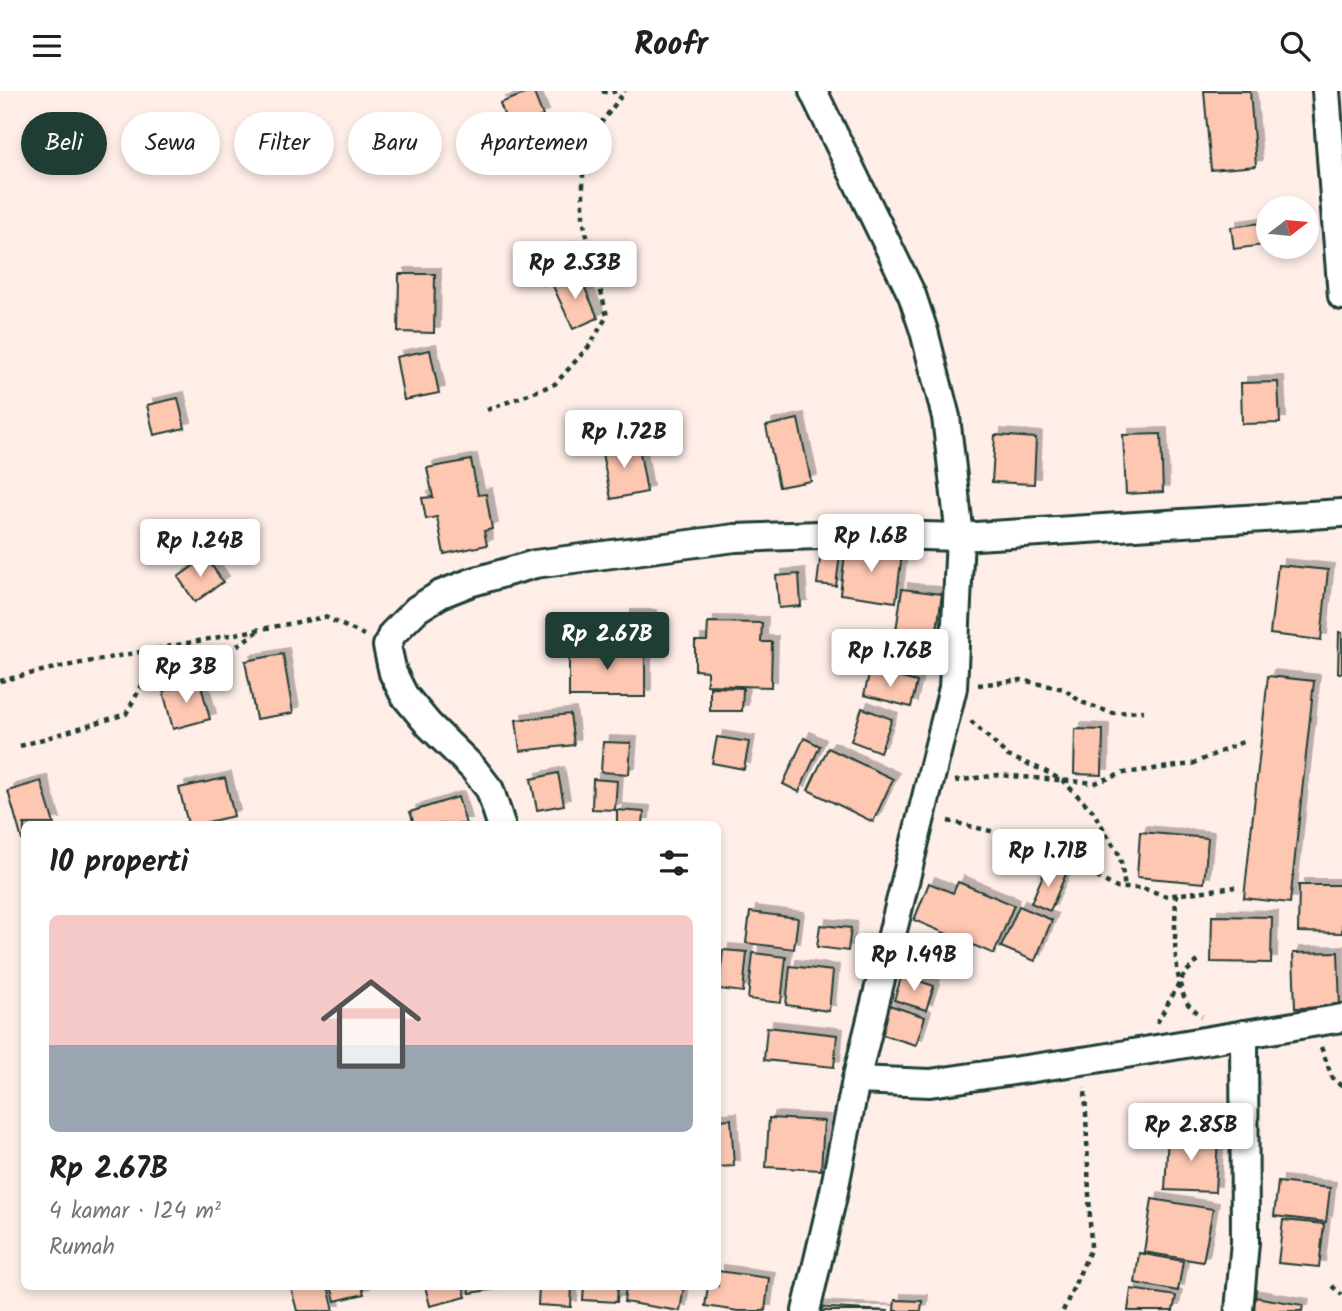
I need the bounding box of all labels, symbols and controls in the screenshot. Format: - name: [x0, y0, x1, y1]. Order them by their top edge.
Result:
- text: Roofr: [634, 20, 708, 71]
- icon: menu: [28, 27, 66, 65]
- icon: search: [1276, 27, 1314, 65]
- chip: Beli: [21, 112, 107, 175]
- chip: Sewa: [121, 112, 220, 175]
- chip: Filter: [234, 112, 334, 175]
- chip: Baru: [348, 112, 442, 175]
- chip: Apartemen: [456, 112, 612, 175]
- north arrow: [1256, 196, 1320, 259]
- map controls: [1256, 196, 1319, 259]
- pin: Rp 2.53B: [503, 241, 647, 301]
- text: Rp 2.53B: [529, 246, 621, 282]
- pin: Rp 1.72B: [552, 411, 696, 470]
- text: Rp 1.72B: [581, 415, 667, 451]
- pin: Rp 1.6B: [806, 515, 936, 574]
- pin: Rp 1.24B: [128, 519, 272, 579]
- text: Rp 1.6B: [834, 519, 908, 555]
- text: Rp 1.24B: [156, 524, 244, 560]
- pin: Rp 2.67B: [535, 613, 679, 672]
- text: Rp 2.67B: [561, 617, 653, 653]
- pin: Rp 1.76B: [818, 629, 962, 689]
- text: Rp 1.76B: [847, 634, 933, 670]
- pin: Rp 3B: [137, 645, 235, 705]
- text: Rp 3B: [155, 650, 217, 686]
- pin: Rp 1.71B: [976, 829, 1120, 889]
- text: Rp 1.71B: [1008, 834, 1088, 870]
- text: 10 properti: [49, 839, 189, 887]
- icon: filters: [655, 844, 693, 882]
- pin: Rp 1.49B: [842, 933, 986, 993]
- text: Rp 1.49B: [871, 938, 957, 974]
- icon: home: [308, 961, 434, 1087]
- pin: Rp 2.85B: [1119, 1103, 1263, 1163]
- text: Rp 2.85B: [1144, 1108, 1238, 1144]
- text: Rp 2.67B: [49, 1146, 168, 1194]
- text: 4 kamar · 124 m²: [49, 1194, 221, 1230]
- text: Rumah: [49, 1230, 115, 1266]

